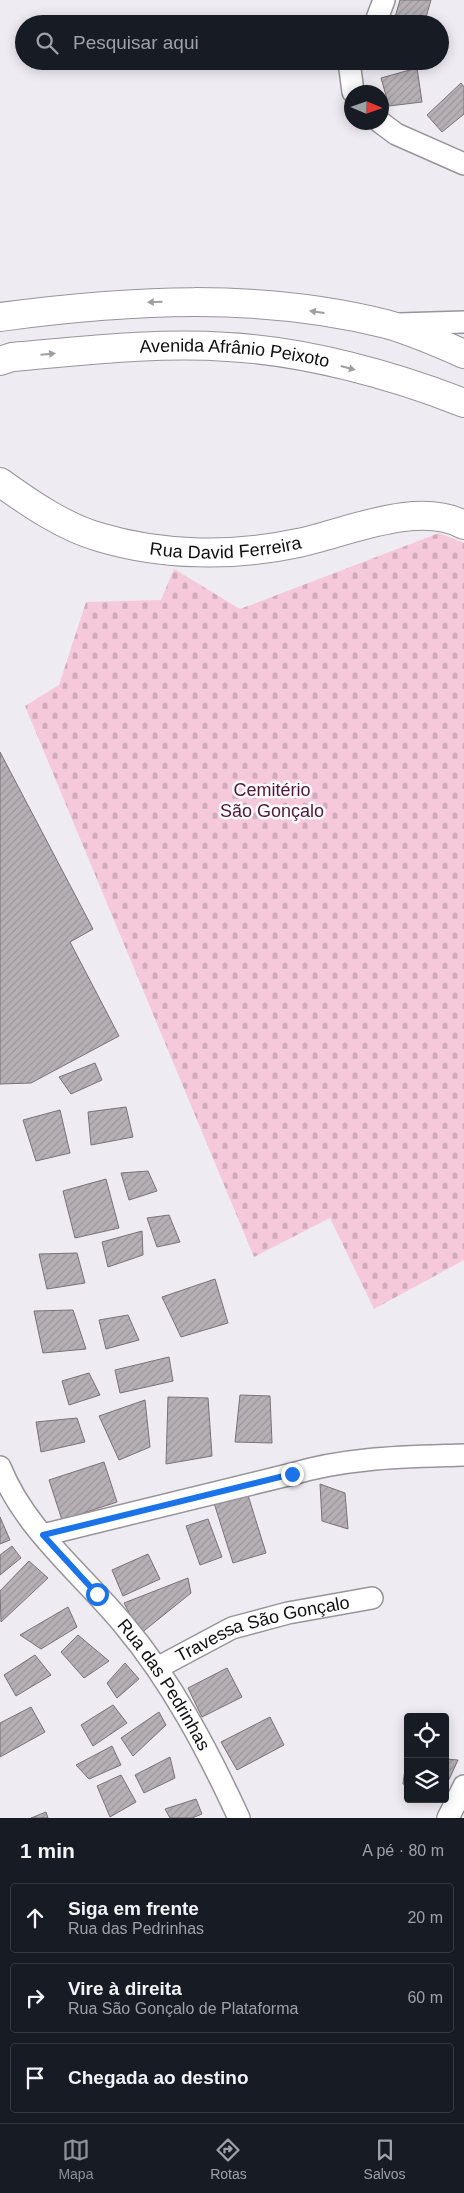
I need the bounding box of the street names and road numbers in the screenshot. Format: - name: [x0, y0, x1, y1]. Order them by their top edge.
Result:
- street label: Avenida Afrânio Peixoto: [139, 336, 331, 371]
- street label: Rua David Ferreira: [149, 532, 304, 563]
- street label: Travessa São Gonçalo: [172, 1592, 351, 1666]
- street label: Rua das Pedrinhas: [113, 1615, 214, 1754]

